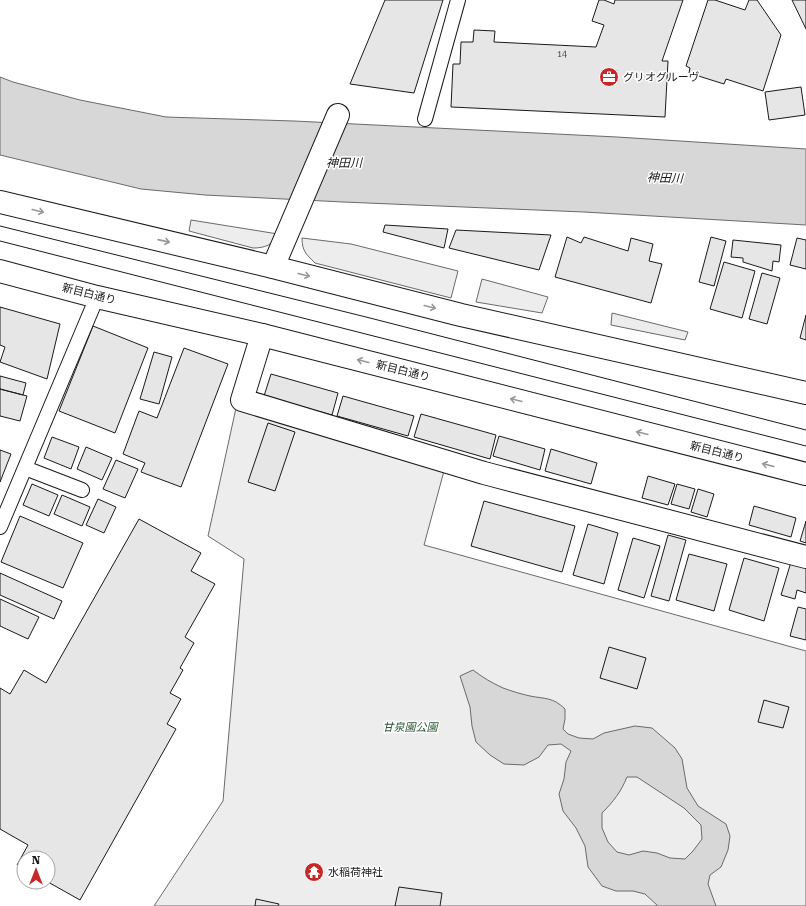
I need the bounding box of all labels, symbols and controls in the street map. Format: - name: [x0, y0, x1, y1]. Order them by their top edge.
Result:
- house number: 14: [557, 49, 567, 59]
- office icon: グリオグルーヴ: [598, 66, 620, 88]
- place label: グリオグルーヴ: [623, 71, 700, 84]
- water label: 神田川: [326, 156, 364, 170]
- water label: 神田川: [647, 170, 685, 186]
- one-way arrow: [31, 208, 44, 215]
- one-way arrow: [157, 238, 170, 246]
- one-way arrow: [297, 272, 310, 279]
- street label: 新目白通り: [61, 281, 117, 307]
- one-way arrow: [423, 304, 436, 311]
- one-way arrow: [357, 357, 370, 364]
- street label: 新目白通り: [375, 358, 431, 384]
- one-way arrow: [510, 396, 523, 404]
- one-way arrow: [636, 428, 649, 436]
- street label: 新目白通り: [689, 439, 745, 465]
- one-way arrow: [762, 461, 775, 468]
- park label: 甘泉園公園: [383, 721, 439, 734]
- north arrow: [16, 850, 56, 890]
- text: N: [32, 854, 41, 867]
- temple icon: 水稲荷神社: [303, 861, 325, 883]
- place label: 水稲荷神社: [328, 866, 383, 879]

